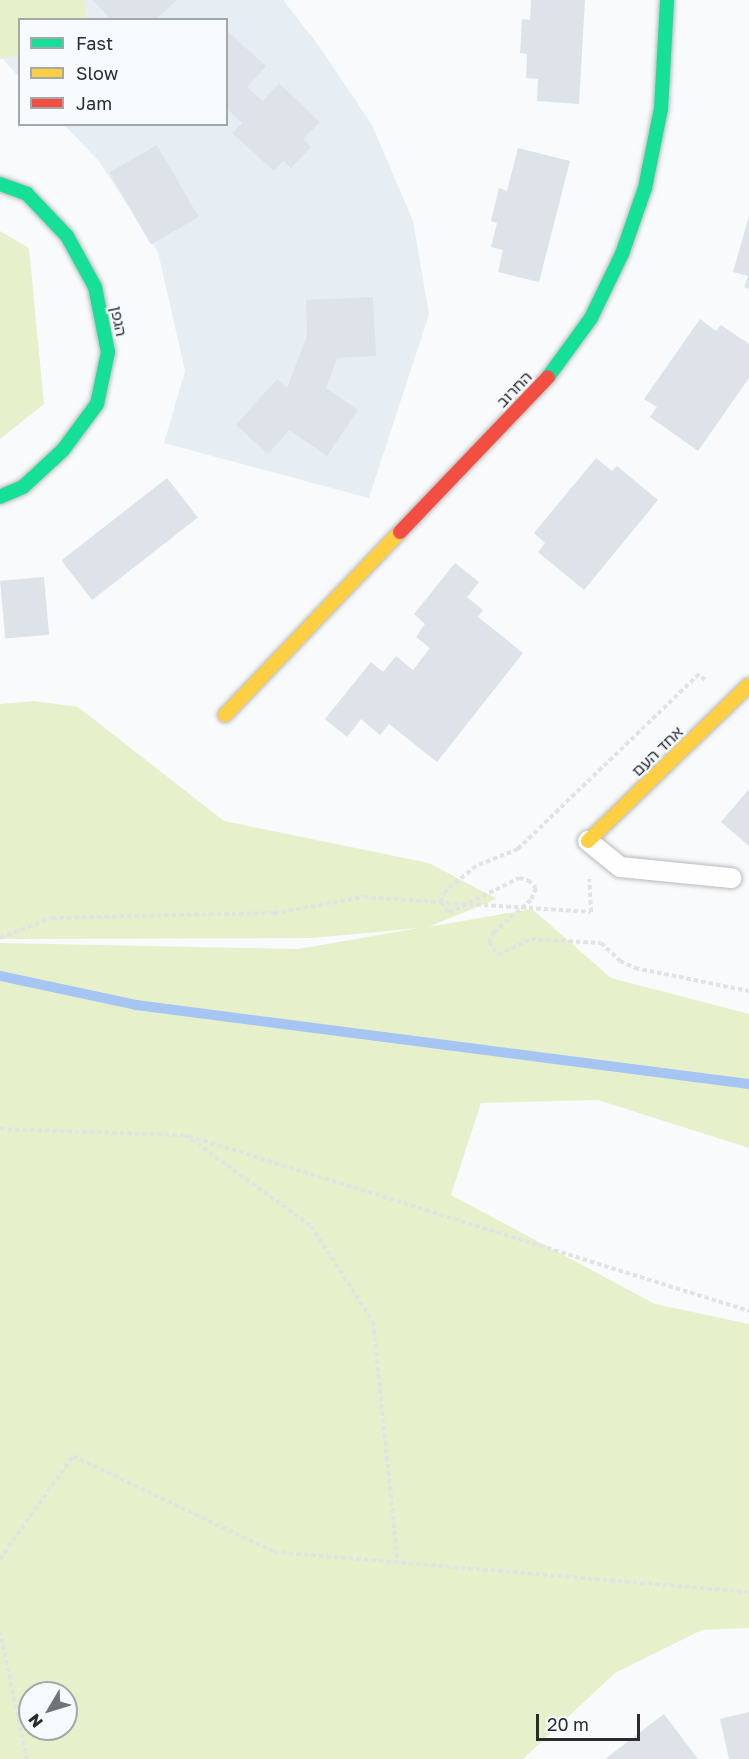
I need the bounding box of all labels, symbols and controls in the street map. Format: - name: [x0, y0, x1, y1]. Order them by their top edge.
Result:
- legend: [18, 18, 228, 126]
- text: Fast: [76, 32, 113, 54]
- text: Slow: [76, 62, 118, 84]
- text: Jam: [76, 92, 112, 114]
- street label: הגפן: [107, 304, 131, 338]
- street label: החרוב: [492, 367, 536, 411]
- street label: אחד העם: [627, 722, 687, 780]
- north arrow: [18, 1681, 78, 1741]
- scale bar: [539, 1702, 642, 1740]
- text: N: [24, 1710, 47, 1732]
- text: 20 m: [547, 1713, 589, 1735]

